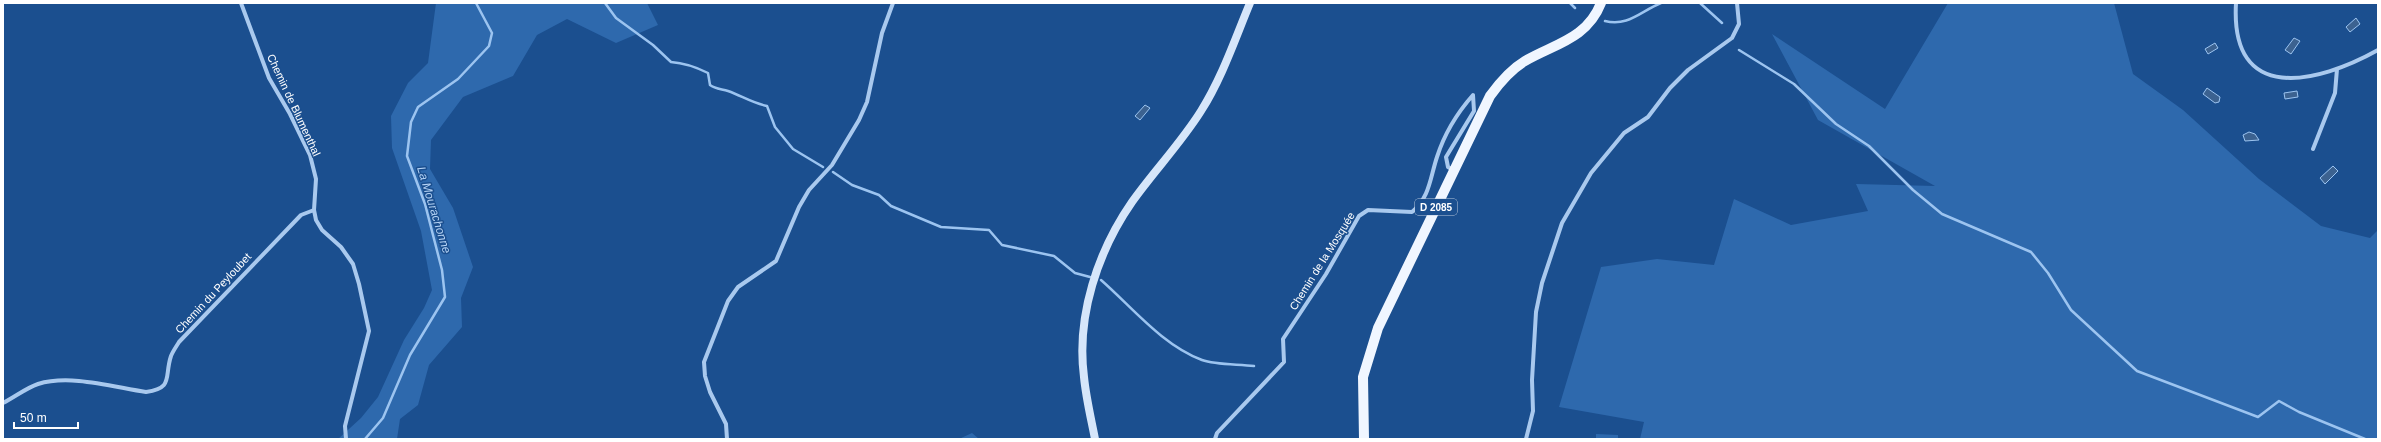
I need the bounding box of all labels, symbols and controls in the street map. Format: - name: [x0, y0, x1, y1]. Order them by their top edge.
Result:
- street label: Chemin de Blumenthal: [265, 52, 323, 158]
- water label: La Mourachonne: [414, 165, 454, 255]
- road number: D 2085: [1415, 199, 1457, 215]
- street label: Chemin de la Mosquée: [1287, 210, 1357, 312]
- street label: Chemin du Peyloubet: [173, 250, 253, 336]
- scale bar: [14, 404, 78, 430]
- text: 50 m: [20, 411, 47, 425]

